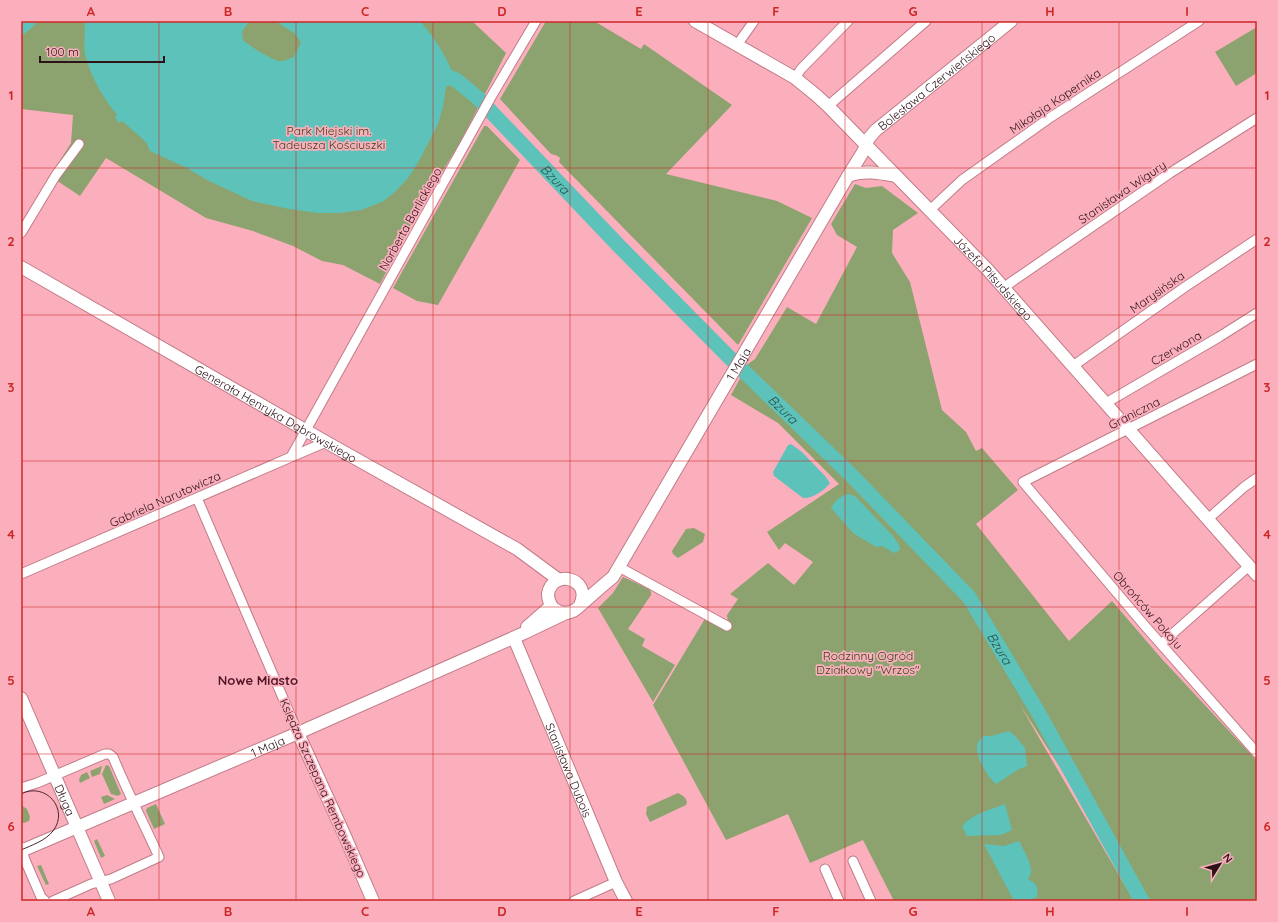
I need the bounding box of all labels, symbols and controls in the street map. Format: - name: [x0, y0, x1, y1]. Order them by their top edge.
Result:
- text: A: [87, 3, 96, 19]
- text: B: [224, 3, 232, 19]
- text: C: [361, 3, 369, 19]
- text: D: [497, 3, 507, 19]
- text: E: [635, 3, 643, 19]
- text: F: [772, 3, 780, 19]
- text: G: [908, 3, 918, 19]
- text: H: [1045, 3, 1055, 19]
- text: I: [1185, 3, 1189, 19]
- street label: Bolesława Czerwieńskiego: [874, 30, 998, 133]
- scale bar: [40, 38, 164, 64]
- text: 100 m: [46, 44, 79, 59]
- street label: Mikołaja Kopernika: [1007, 65, 1103, 137]
- text: 1: [8, 87, 14, 103]
- text: 1: [1264, 87, 1270, 103]
- park label: Park Miejski im. Tadeusza Kościuszki: [273, 123, 385, 152]
- street label: Stanisława Wigury: [1075, 157, 1169, 227]
- water label: Bzura: [537, 161, 574, 198]
- street label: Norberta Barlickiego: [375, 165, 445, 273]
- street label: Józefa Piłsudskiego: [951, 232, 1036, 323]
- text: 2: [7, 233, 15, 249]
- text: 2: [1263, 233, 1271, 249]
- street label: Marysińska: [1127, 268, 1187, 316]
- street label: Czerwona: [1148, 328, 1204, 368]
- street label: 1 Maja: [723, 345, 753, 383]
- street label: Generała Henryka Dąbrowskiego: [192, 361, 360, 465]
- text: 3: [8, 379, 15, 395]
- text: 3: [1264, 379, 1271, 395]
- water label: Bzura: [765, 391, 802, 428]
- street label: Graniczna: [1106, 394, 1162, 432]
- street label: Gabriela Narutowicza: [107, 468, 223, 530]
- text: 4: [7, 526, 15, 542]
- text: 4: [1263, 526, 1271, 542]
- street label: Obrońców Pokoju: [1110, 568, 1186, 652]
- water label: Bzura: [984, 629, 1016, 668]
- park label: Rodzinny Ogród Działkowy "Wrzos": [816, 648, 920, 677]
- text: 5: [7, 672, 15, 688]
- district label: Nowe Miasto: [218, 672, 298, 688]
- text: 5: [1263, 672, 1271, 688]
- street label: Księdza Szczepana Rembowskiego: [277, 696, 369, 880]
- street label: Stanisława Dubois: [543, 720, 596, 820]
- street label: 1 Maja: [248, 732, 287, 760]
- street label: Długa: [52, 782, 79, 818]
- text: 6: [7, 818, 15, 834]
- text: 6: [1263, 818, 1271, 834]
- north arrow: [1200, 844, 1240, 884]
- text: N: [1220, 851, 1236, 865]
- text: A: [87, 903, 96, 919]
- text: B: [224, 903, 232, 919]
- text: C: [361, 903, 369, 919]
- text: D: [497, 903, 507, 919]
- text: E: [635, 903, 643, 919]
- text: F: [772, 903, 780, 919]
- text: G: [908, 903, 918, 919]
- text: H: [1045, 903, 1055, 919]
- text: I: [1185, 903, 1189, 919]

